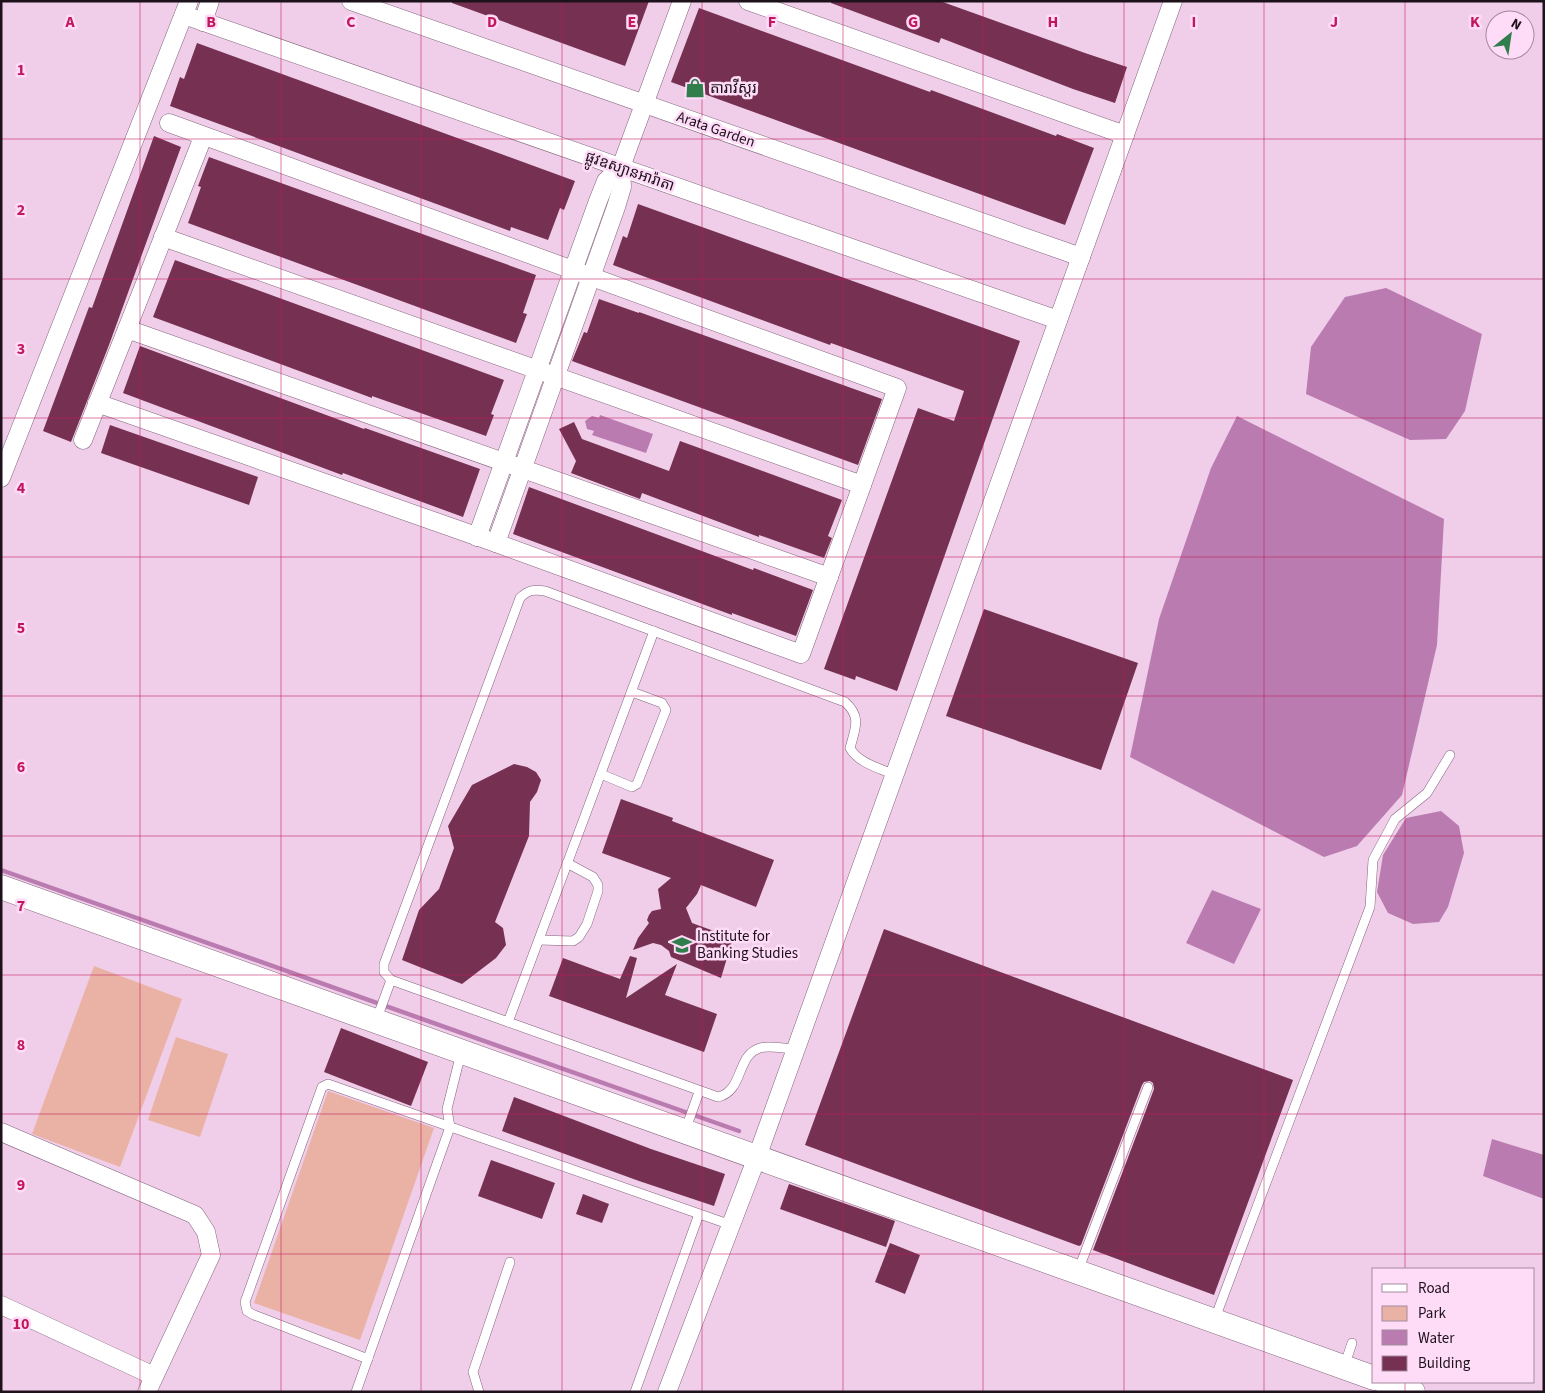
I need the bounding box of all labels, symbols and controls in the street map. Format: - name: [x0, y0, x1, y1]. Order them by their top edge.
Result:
- north arrow: [1485, 10, 1535, 60]
- text: A: [64, 11, 75, 33]
- text: B: [206, 11, 216, 33]
- text: C: [346, 11, 356, 33]
- text: D: [487, 11, 497, 33]
- text: E: [628, 11, 636, 33]
- text: F: [768, 11, 776, 33]
- text: G: [908, 11, 918, 33]
- text: H: [1048, 11, 1058, 33]
- text: I: [1192, 11, 1196, 33]
- text: J: [1330, 11, 1338, 33]
- text: K: [1470, 11, 1480, 33]
- text: N: [1507, 14, 1525, 36]
- text: 1: [17, 59, 25, 81]
- shop icon: តារាវីស្តរ: [684, 77, 706, 99]
- place label: តារាវីស្តរ: [710, 78, 756, 99]
- street label: Arata Garden: [674, 106, 758, 153]
- street label: ផ្លូវឧស្យានអារ៉ាតា: [582, 146, 677, 199]
- text: 2: [17, 199, 25, 221]
- text: 3: [17, 338, 25, 360]
- text: 4: [17, 477, 26, 499]
- text: 5: [17, 617, 25, 639]
- text: 6: [17, 756, 25, 778]
- text: 7: [17, 895, 25, 917]
- place label: Institute for Banking Studies: [697, 926, 798, 964]
- school or university icon: Institute for Banking Studies: [671, 934, 693, 956]
- text: 8: [17, 1034, 25, 1056]
- text: 9: [17, 1174, 25, 1196]
- legend: [1372, 1268, 1535, 1383]
- text: Road: [1418, 1278, 1450, 1299]
- text: Park: [1418, 1303, 1447, 1324]
- text: 10: [13, 1313, 29, 1335]
- text: Water: [1418, 1328, 1455, 1349]
- text: Building: [1418, 1353, 1471, 1374]

